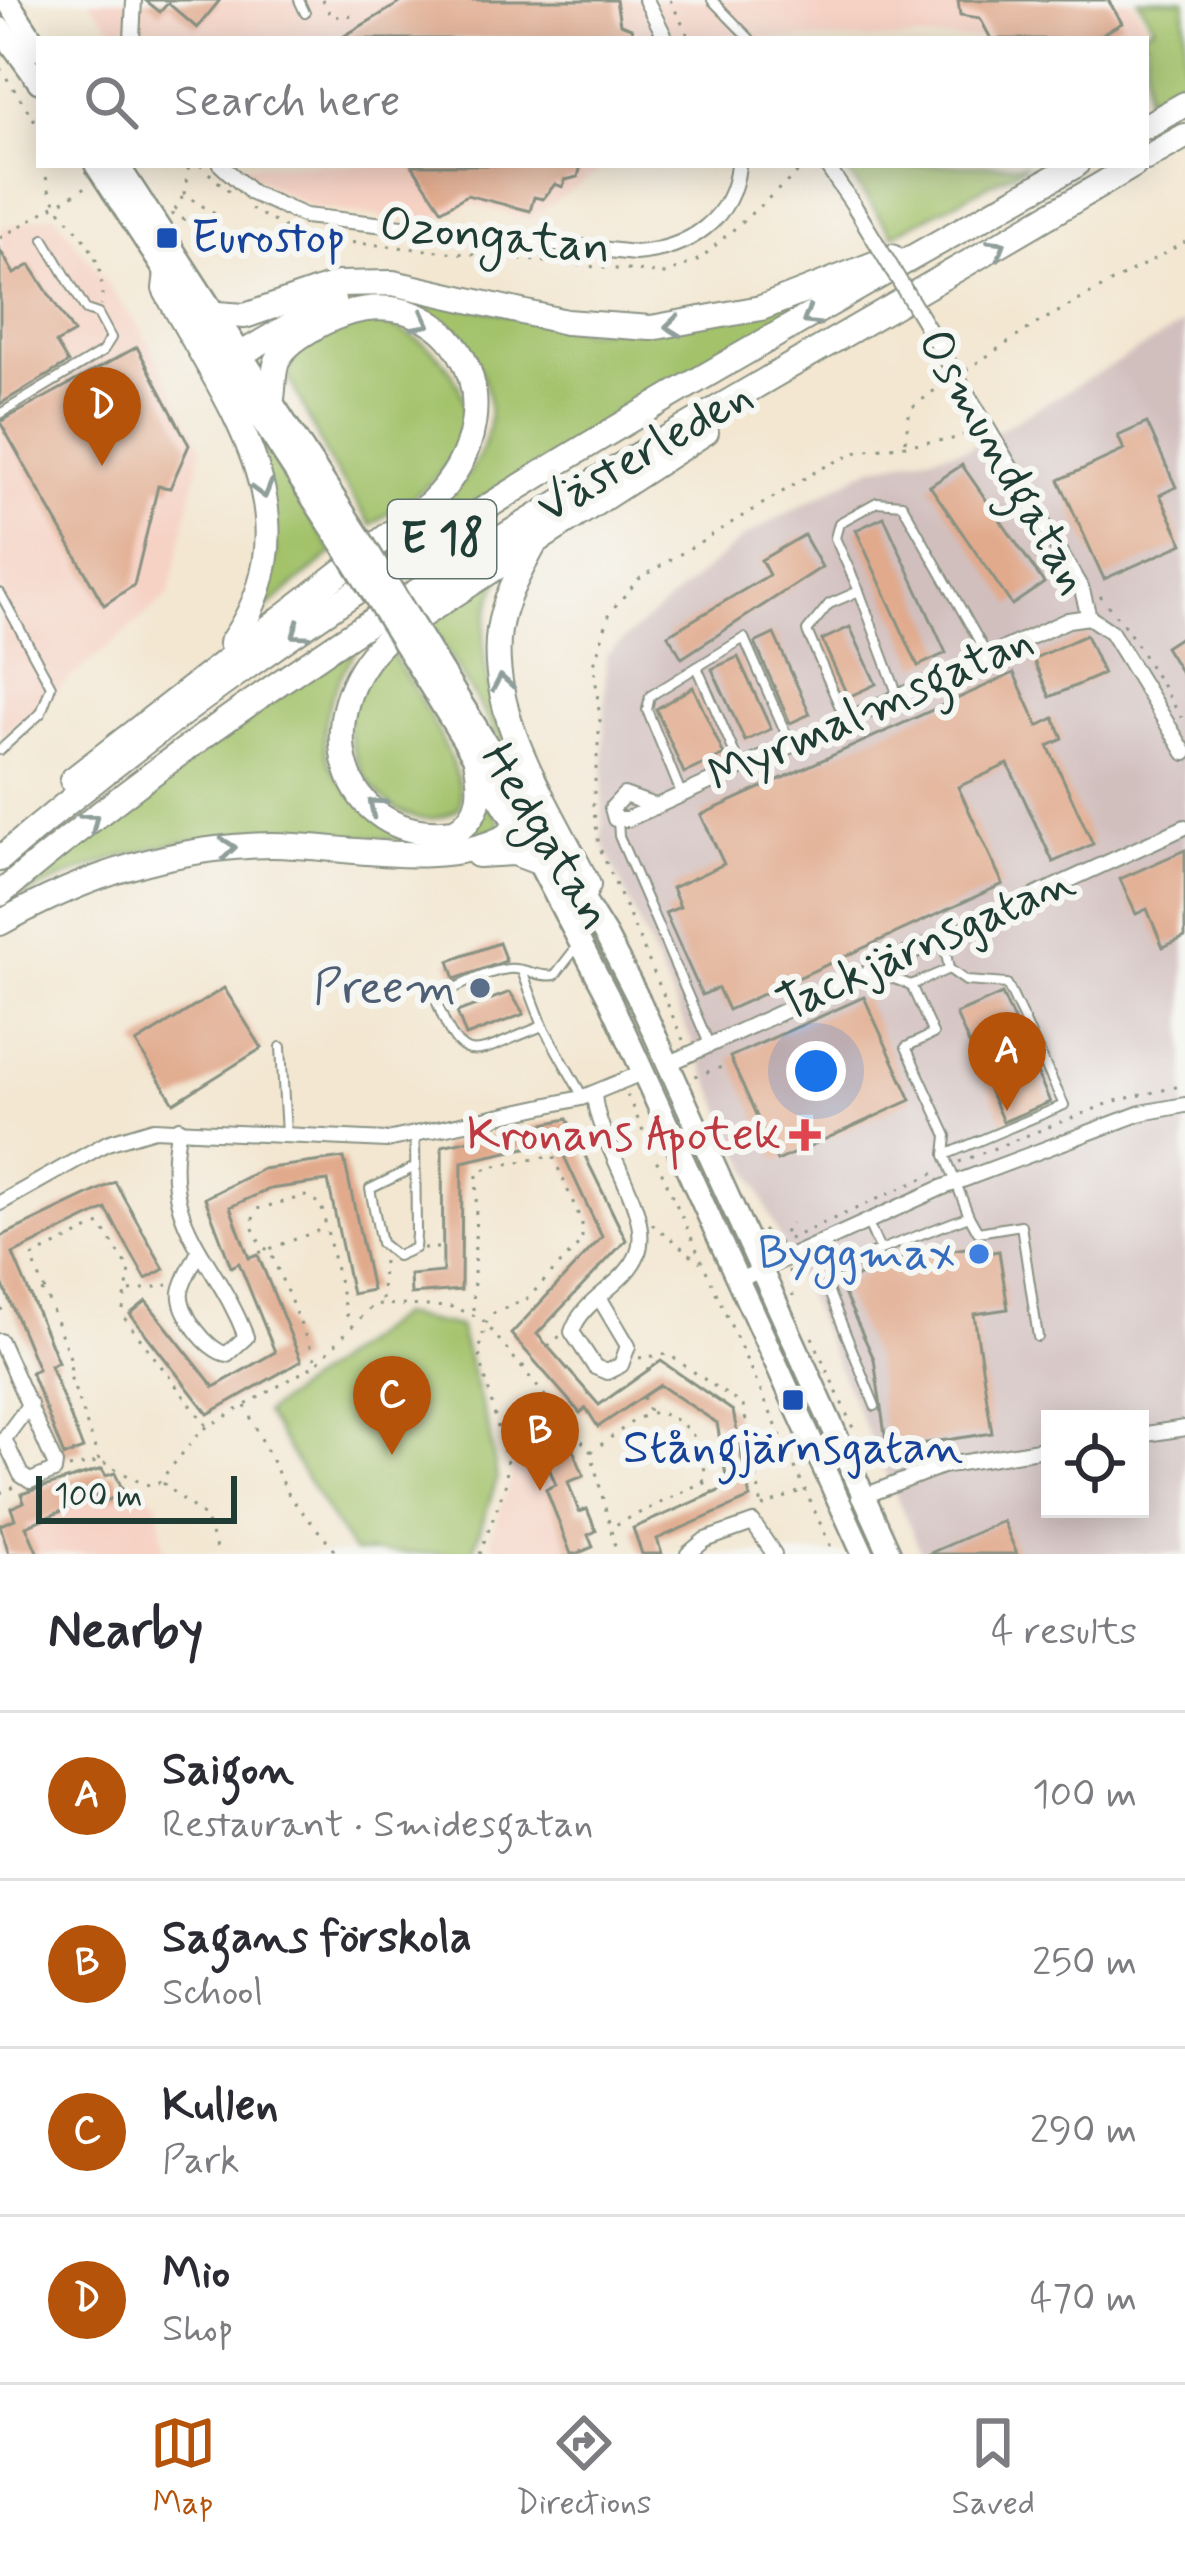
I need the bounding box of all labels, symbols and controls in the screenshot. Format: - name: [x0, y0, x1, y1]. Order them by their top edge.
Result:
- search box: [36, 36, 1149, 168]
- icon: search: [78, 69, 144, 135]
- text: Search here: [174, 73, 401, 132]
- street label: Ozongatan: [376, 194, 614, 283]
- place label: Eurostop: [191, 207, 346, 270]
- marker: Eurostop: [154, 225, 180, 251]
- one-way arrow: [985, 238, 1007, 261]
- one-way arrow: [801, 304, 823, 327]
- one-way arrow: [409, 308, 431, 331]
- one-way arrow: [663, 313, 682, 338]
- street label: Osmundgatan: [897, 318, 1104, 609]
- street label: Västerleden: [526, 365, 764, 539]
- pin: D: [63, 367, 141, 466]
- one-way arrow: [249, 479, 274, 500]
- road number: E 18: [388, 500, 496, 578]
- street label: Myrmalmsgatan: [699, 609, 1045, 813]
- one-way arrow: [290, 618, 312, 640]
- one-way arrow: [490, 673, 516, 693]
- street label: Hedgatan: [462, 732, 625, 944]
- one-way arrow: [368, 799, 390, 820]
- one-way arrow: [78, 814, 100, 835]
- one-way arrow: [219, 836, 238, 861]
- street label: Tackjärnsgatan: [768, 850, 1084, 1038]
- place label: Preem: [313, 957, 456, 1020]
- marker: Preem: [467, 975, 493, 1001]
- pin: A: [968, 1012, 1046, 1111]
- your location: [786, 1041, 846, 1101]
- place label: Kronans Apotek: [466, 1104, 781, 1170]
- marker: Kronans Apotek: [792, 1122, 818, 1148]
- place label: Byggmax: [758, 1223, 955, 1289]
- marker: Byggmax: [966, 1241, 992, 1267]
- pin: C: [353, 1356, 431, 1455]
- marker: Stångjärnsgatan: [780, 1387, 806, 1413]
- pin: B: [501, 1392, 579, 1491]
- map controls: [1041, 1410, 1149, 1518]
- button: locate: [1041, 1410, 1149, 1518]
- place label: Stångjärnsgatan: [623, 1417, 963, 1485]
- scale bar: [36, 1470, 237, 1523]
- text: 100 m: [54, 1475, 143, 1519]
- text: Nearby: [48, 1599, 203, 1665]
- text: 4 results: [991, 1607, 1137, 1658]
- text: Saigon: [162, 1741, 294, 1800]
- text: A: [74, 1770, 100, 1821]
- text: 100 m: [1032, 1770, 1137, 1821]
- text: Restaurant · Smidesgatan: [162, 1800, 593, 1851]
- text: Sagans förskola: [162, 1909, 472, 1968]
- text: B: [75, 1938, 99, 1989]
- text: 250 m: [1032, 1938, 1137, 1989]
- text: School: [162, 1968, 263, 2019]
- text: Kullen: [162, 2077, 278, 2136]
- text: C: [73, 2106, 101, 2157]
- text: 290 m: [1030, 2106, 1137, 2157]
- text: Park: [162, 2136, 240, 2187]
- text: Mio: [162, 2245, 230, 2304]
- text: D: [74, 2274, 100, 2325]
- text: 470 m: [1030, 2274, 1137, 2325]
- text: Shop: [162, 2304, 234, 2355]
- tab: Map: [150, 2410, 216, 2526]
- tab: Directions: [516, 2410, 652, 2526]
- tab: Saved: [952, 2410, 1035, 2526]

